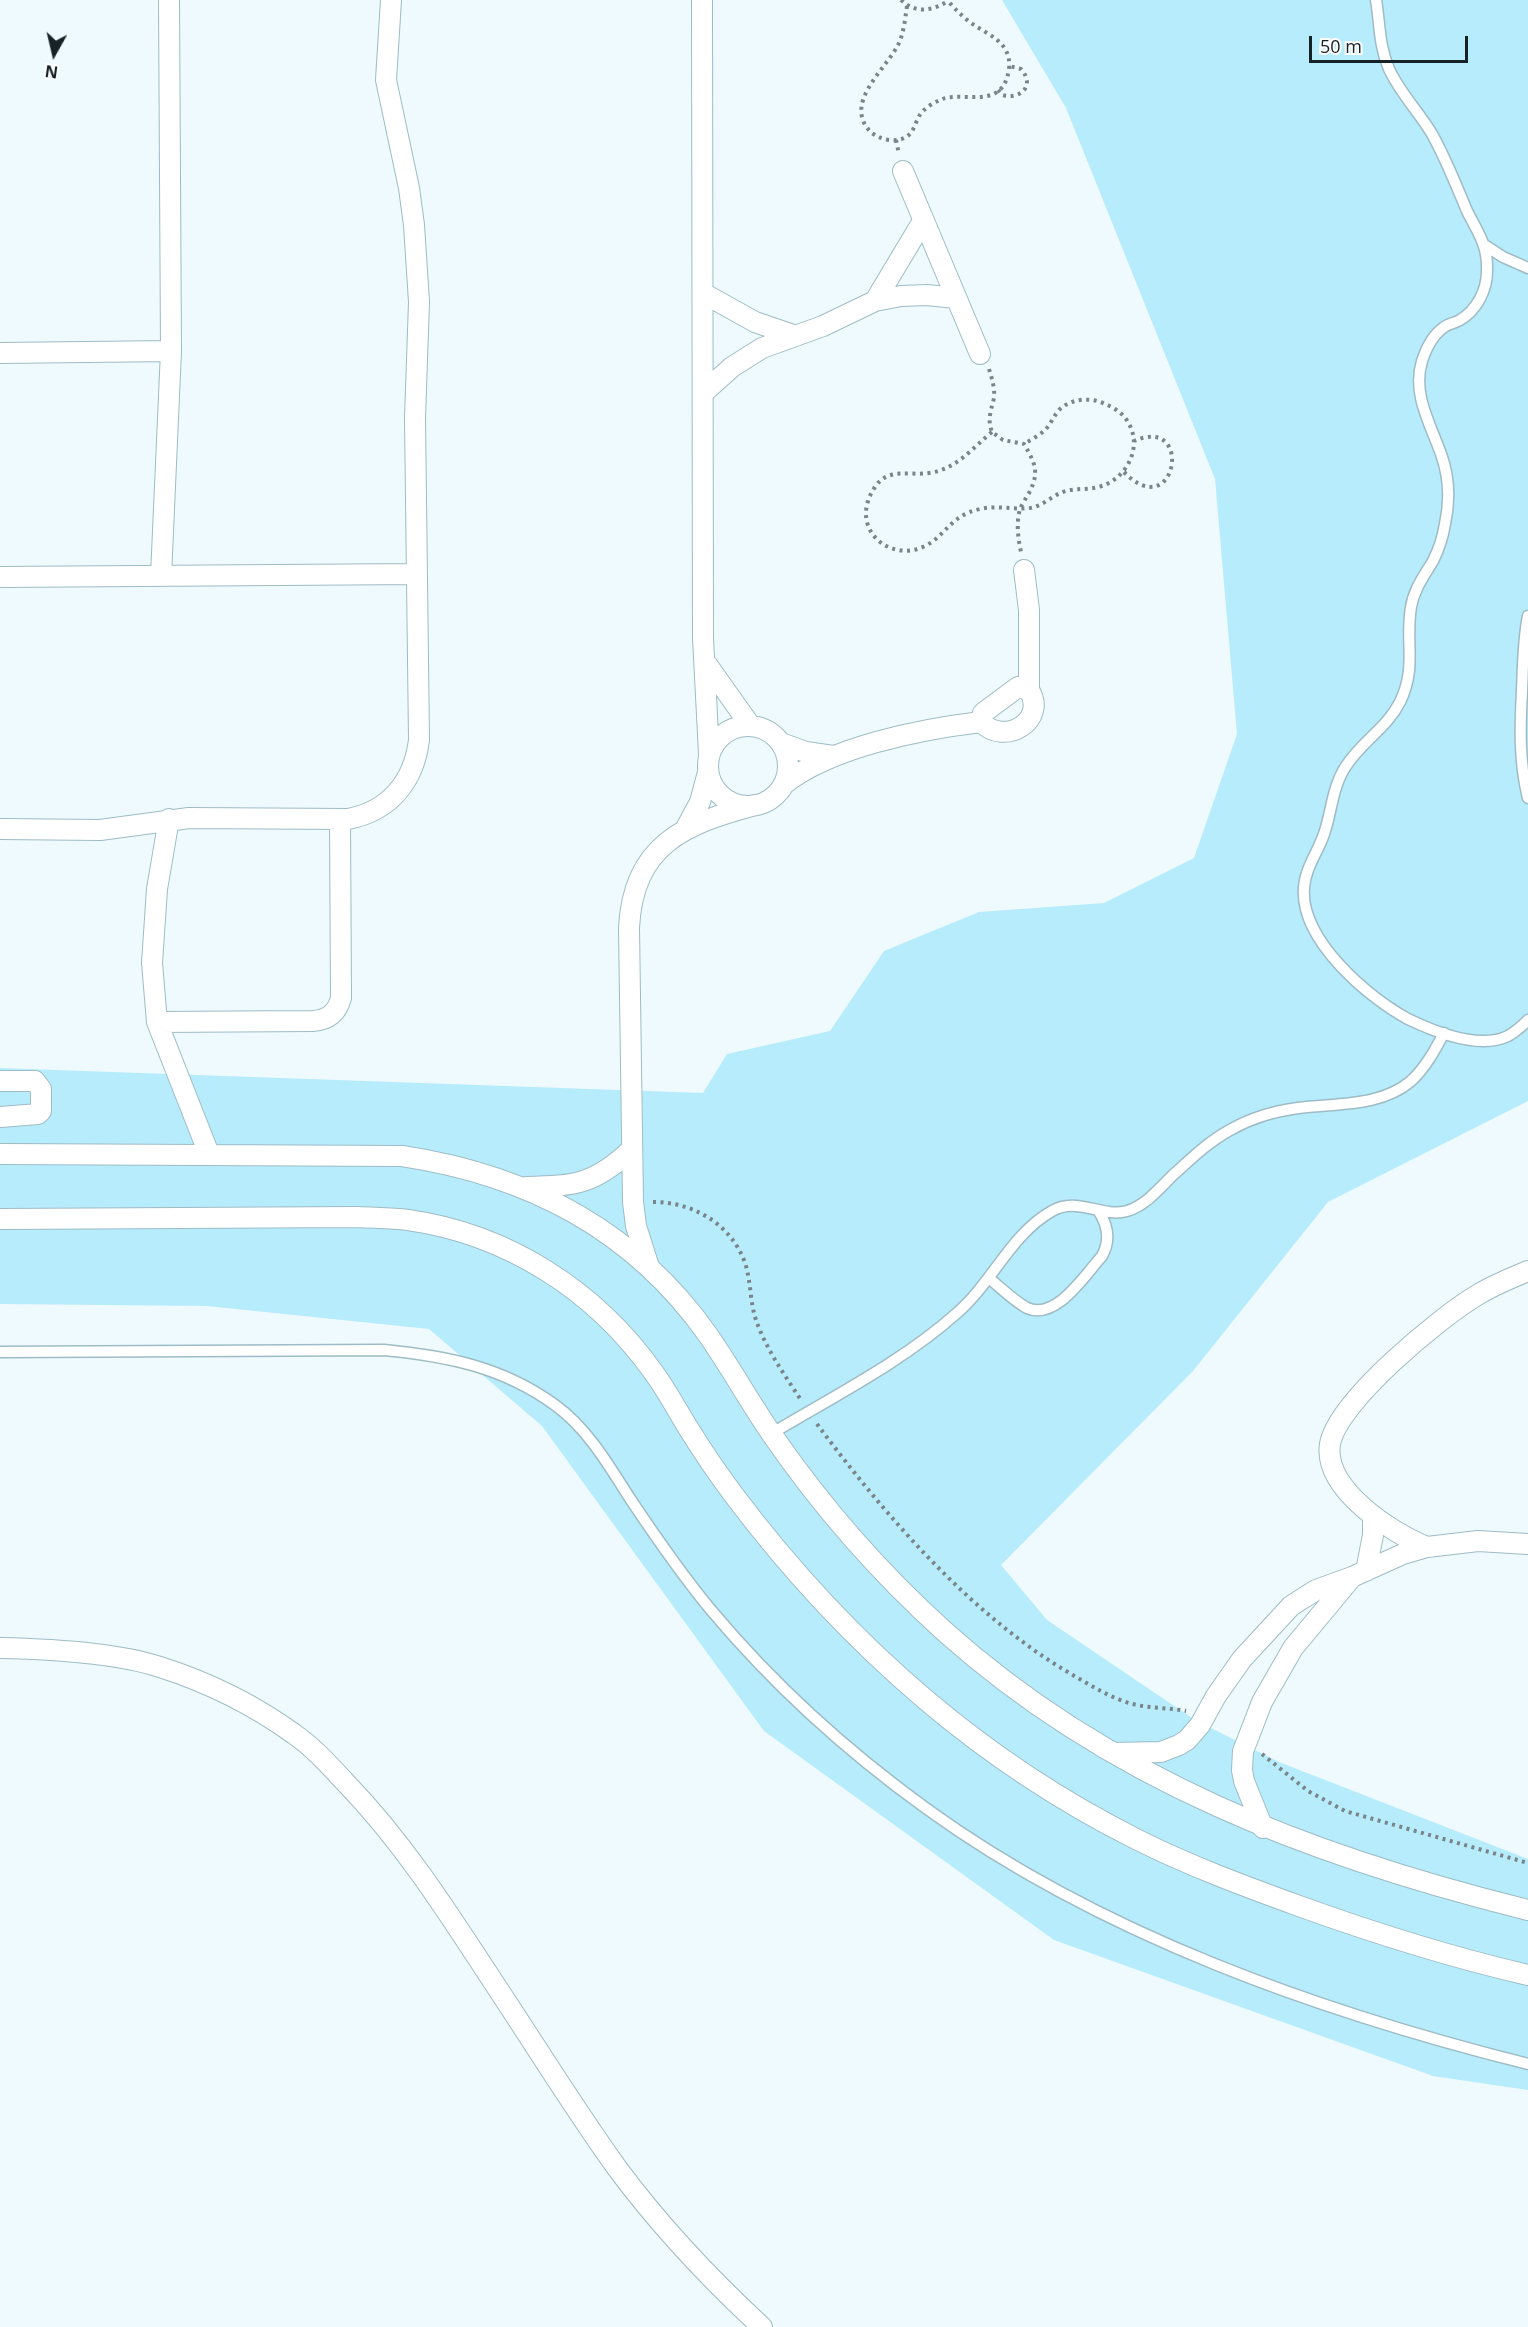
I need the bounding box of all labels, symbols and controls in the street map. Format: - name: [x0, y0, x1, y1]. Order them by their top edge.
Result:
- north arrow: [24, 24, 84, 84]
- scale bar: [1312, 24, 1471, 62]
- text: 50 m: [1320, 34, 1362, 58]
- text: N: [44, 60, 59, 84]

